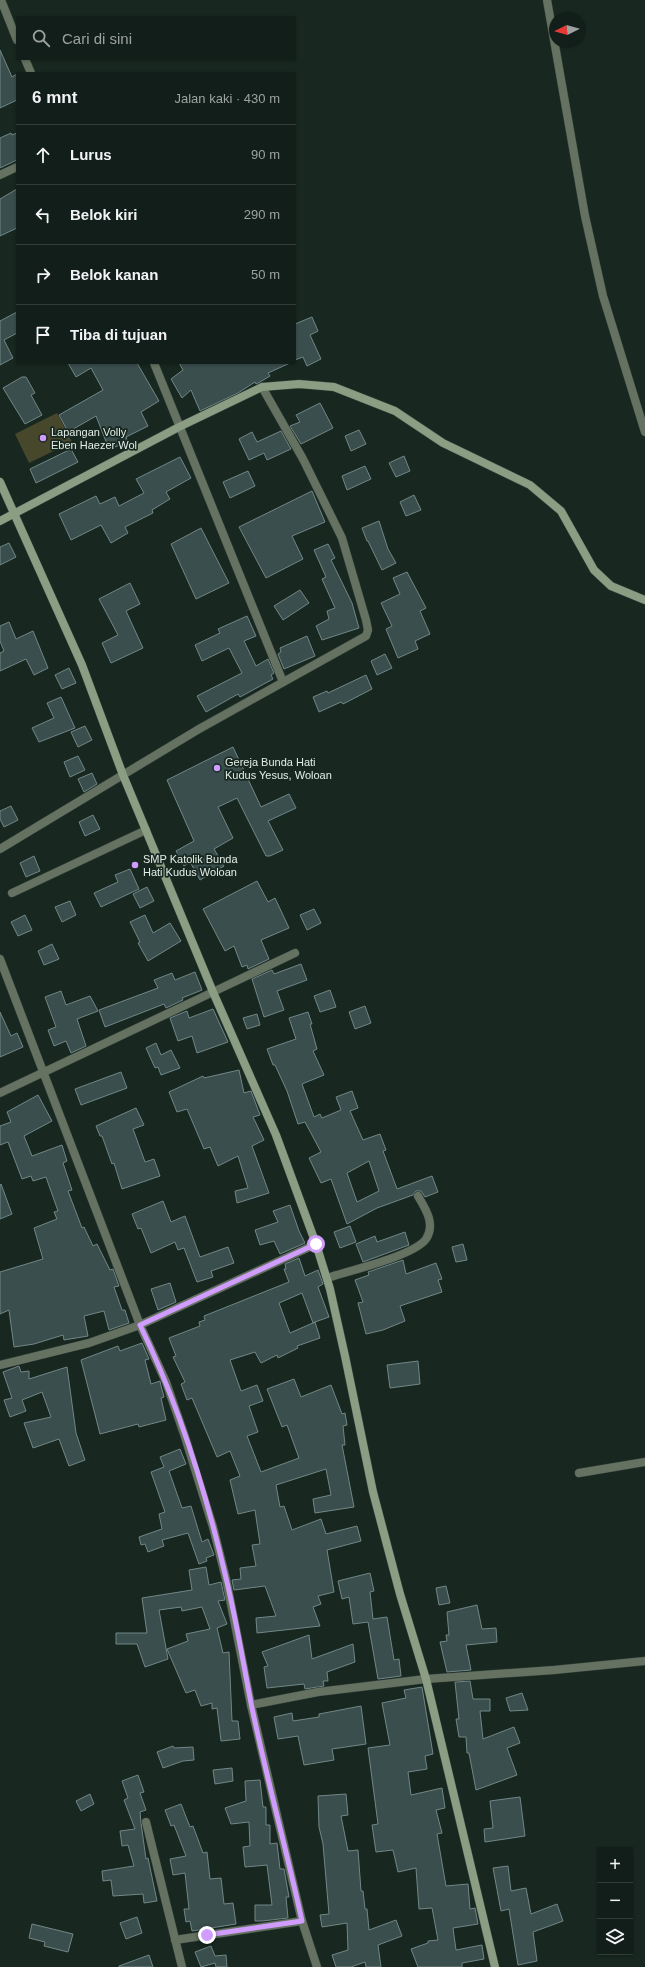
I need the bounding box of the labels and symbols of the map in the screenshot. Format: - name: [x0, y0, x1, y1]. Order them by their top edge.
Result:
- north arrow: [549, 12, 585, 48]
- place label: Lapangan Volly Eben Haezer Wol: [51, 426, 137, 451]
- marker: Lapangan Volly Eben Haezer Wol: [38, 433, 48, 443]
- place label: Gereja Bunda Hati Kudus Yesus, Woloan: [225, 756, 332, 781]
- marker: Gereja Bunda Hati Kudus Yesus, Woloan: [212, 763, 222, 773]
- place label: SMP Katolik Bunda Hati Kudus Woloan: [143, 853, 238, 878]
- marker: SMP Katolik Bunda Hati Kudus Woloan: [130, 860, 140, 870]
- route start: [307, 1235, 325, 1253]
- route end: [198, 1926, 216, 1944]

